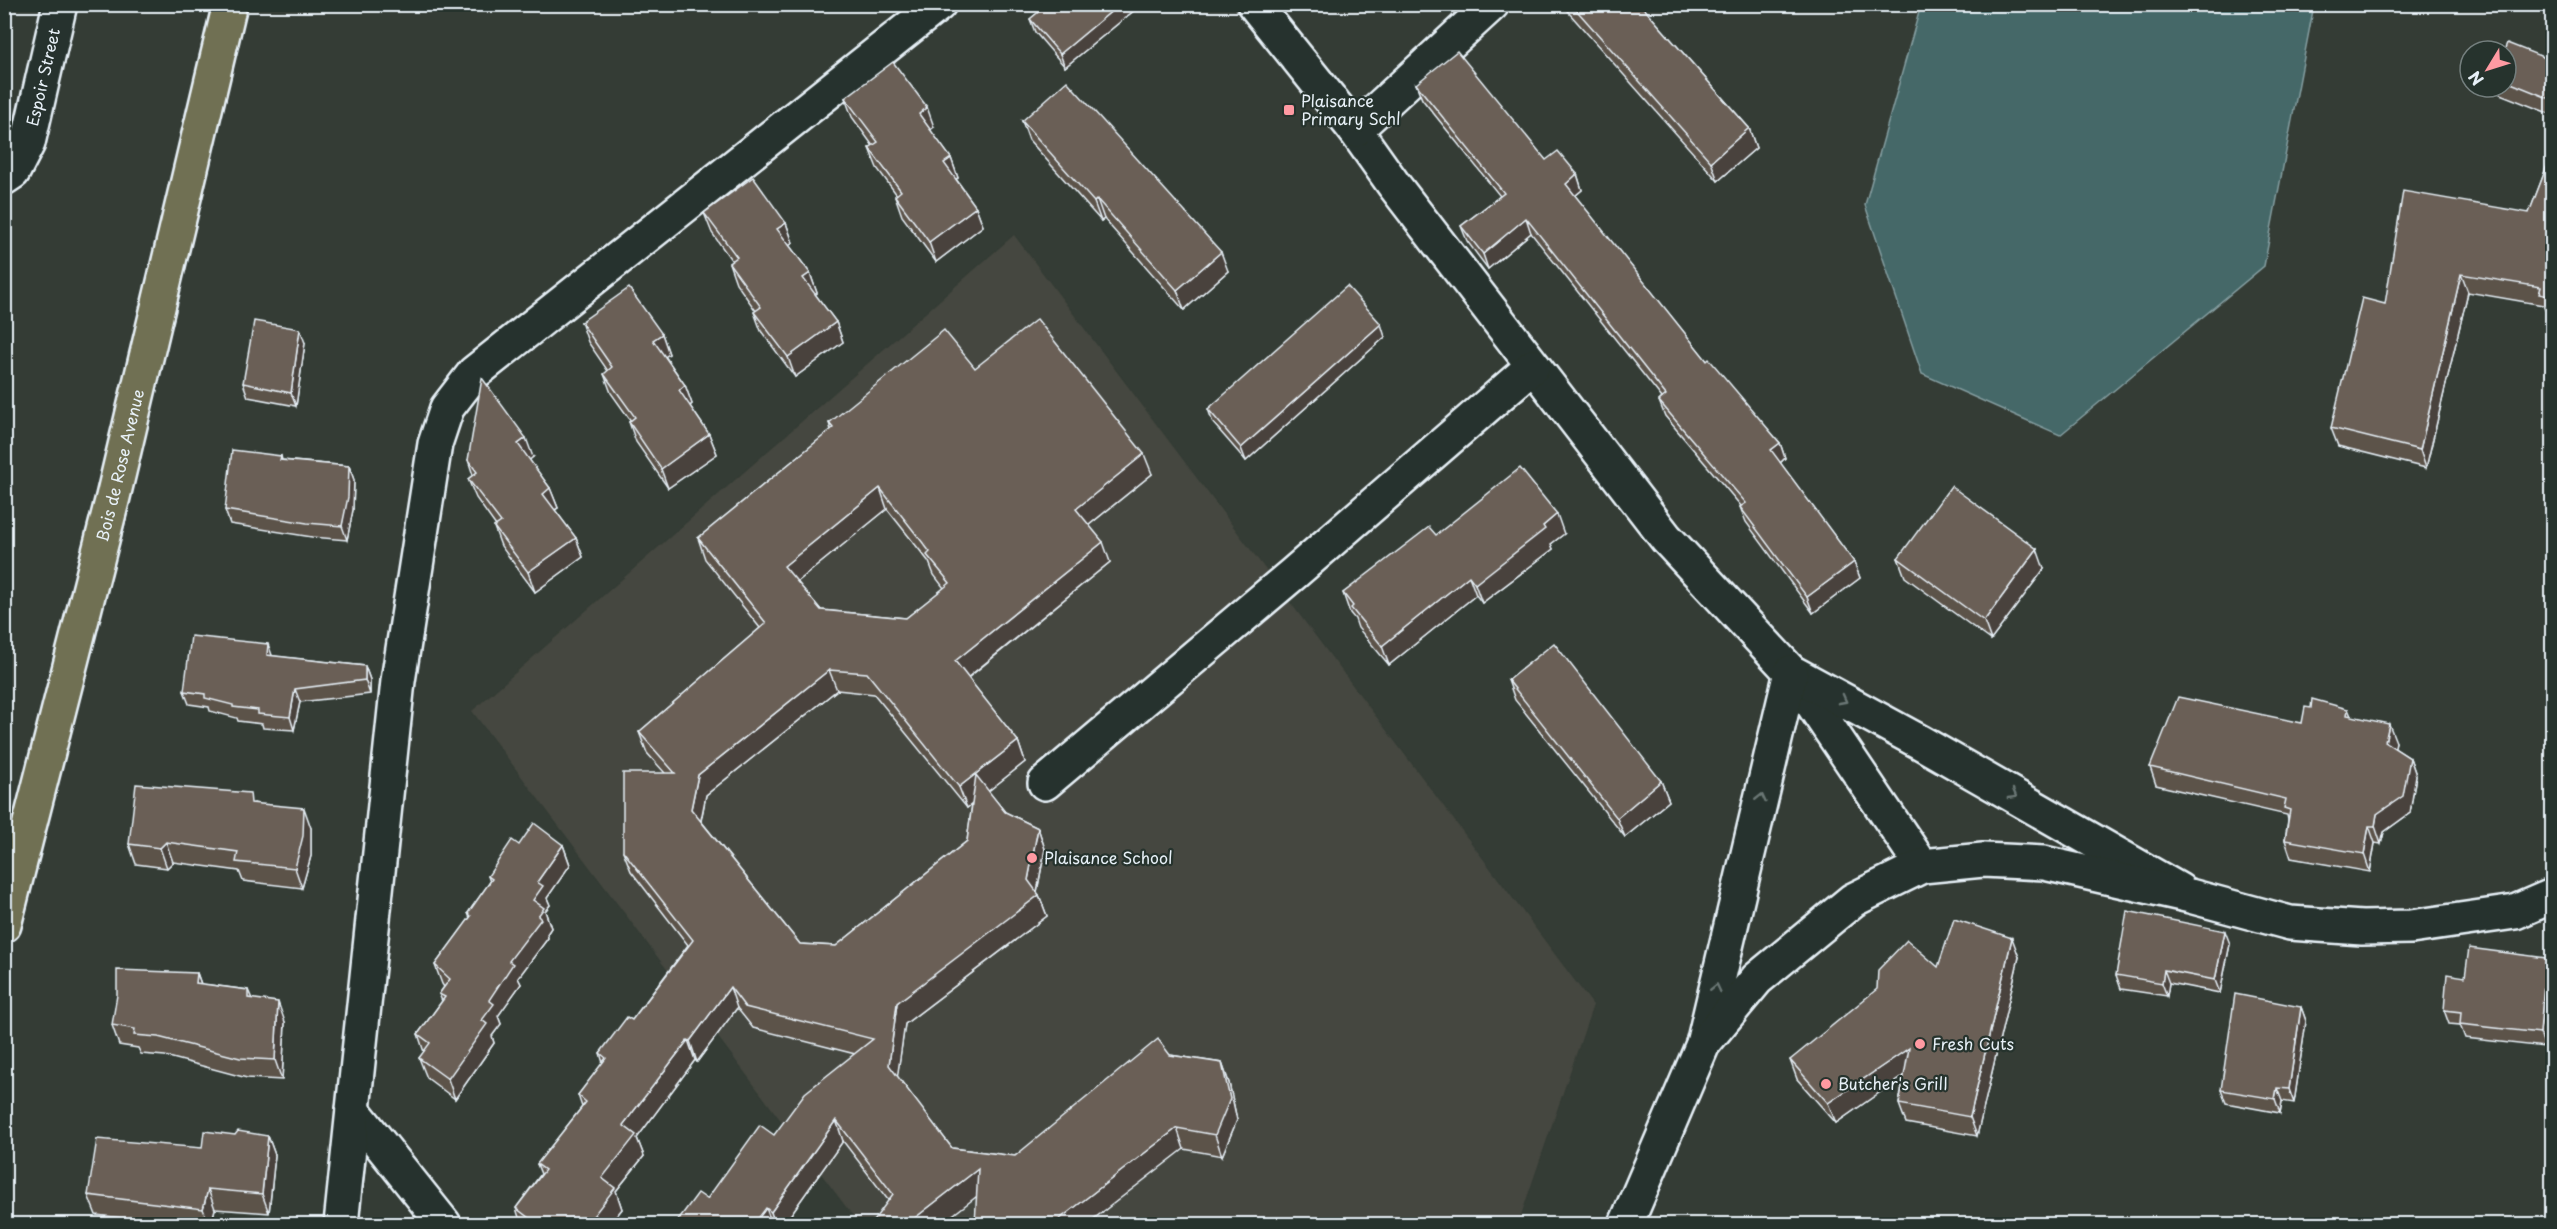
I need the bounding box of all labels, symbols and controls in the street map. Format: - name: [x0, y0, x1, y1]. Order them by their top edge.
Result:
- street label: Espoir Street: [19, 25, 65, 128]
- north arrow: [2458, 39, 2518, 99]
- text: N: [2462, 66, 2489, 91]
- place label: Plaisance Primary Schl: [1301, 88, 1401, 130]
- marker: Plaisance Primary Schl: [1282, 103, 1296, 117]
- street label: Bois de Rose Avenue: [89, 386, 149, 544]
- one-way arrow: [1836, 693, 1847, 704]
- one-way arrow: [2007, 788, 2017, 799]
- one-way arrow: [1754, 793, 1767, 803]
- place label: Plaisance School: [1044, 845, 1173, 869]
- marker: Plaisance School: [1025, 851, 1039, 865]
- one-way arrow: [1709, 983, 1722, 993]
- place label: Fresh Cuts: [1932, 1031, 2014, 1055]
- marker: Fresh Cuts: [1913, 1037, 1927, 1051]
- place label: Butcher's Grill: [1838, 1071, 1948, 1095]
- marker: Butcher's Grill: [1819, 1077, 1833, 1091]

